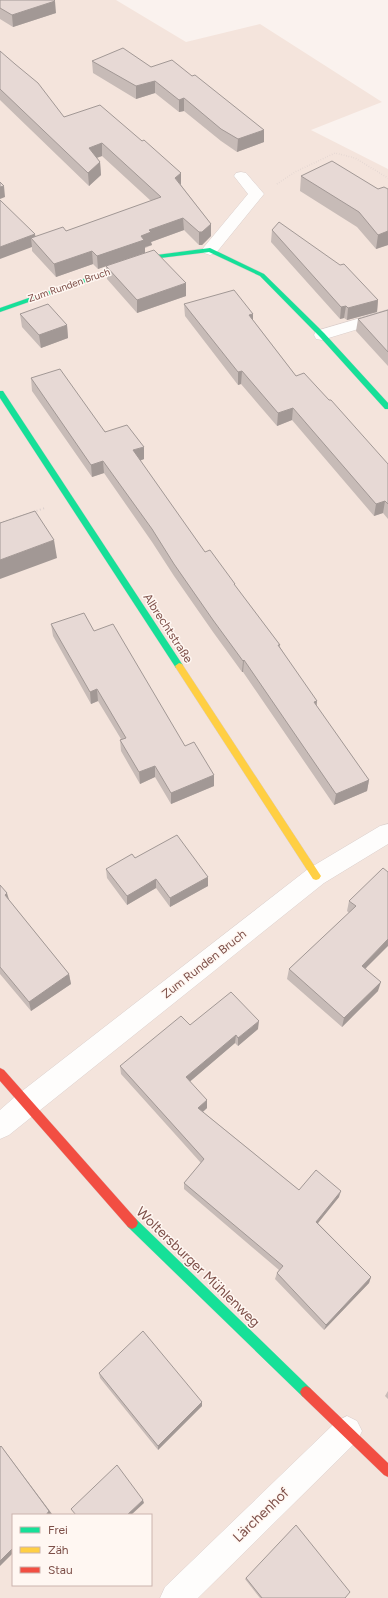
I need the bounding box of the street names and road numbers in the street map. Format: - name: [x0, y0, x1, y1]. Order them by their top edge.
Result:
- street label: Zum Runden Bruch: [26, 265, 112, 305]
- street label: Albrechtstraße: [140, 591, 196, 666]
- street label: Zum Runden Bruch: [159, 927, 249, 1001]
- street label: Woltersburger Mühlenweg: [133, 1203, 263, 1331]
- street label: Lärchenhof: [230, 1484, 293, 1546]

